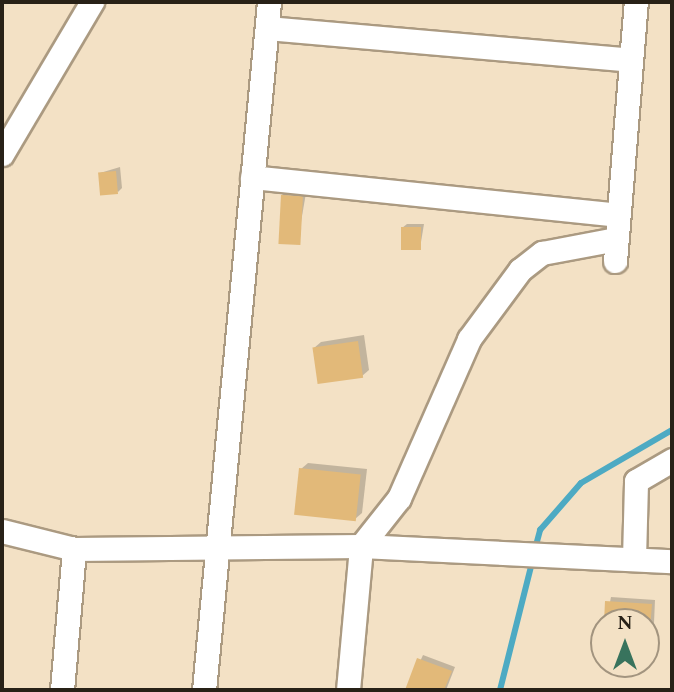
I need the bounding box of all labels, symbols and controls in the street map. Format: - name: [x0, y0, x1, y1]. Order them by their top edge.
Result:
- north arrow: [590, 608, 660, 678]
- text: N: [617, 609, 633, 638]

